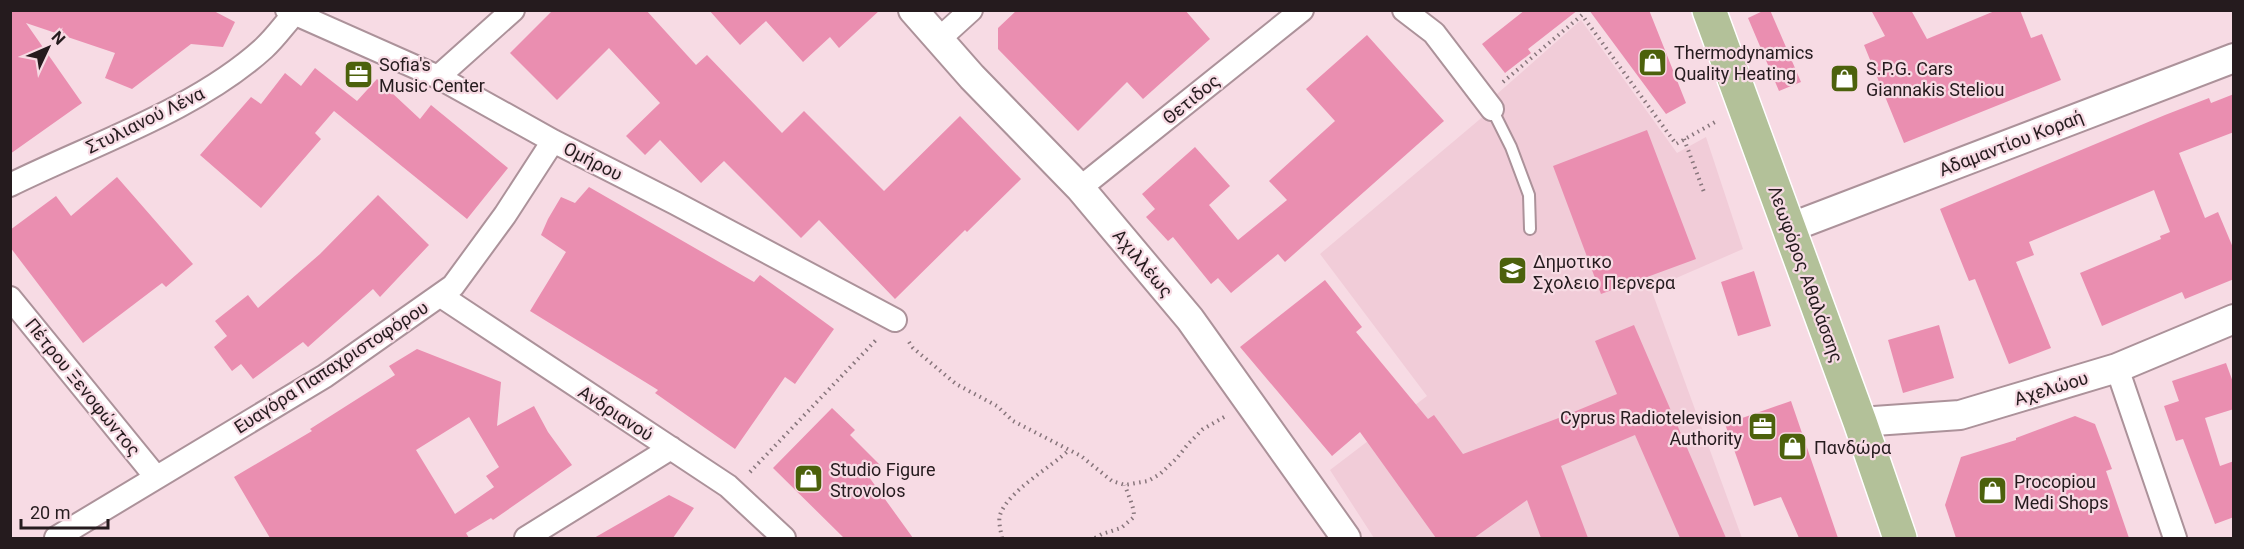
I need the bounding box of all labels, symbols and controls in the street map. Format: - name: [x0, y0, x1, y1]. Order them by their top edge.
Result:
- north arrow: [18, 18, 78, 78]
- text: N: [48, 27, 69, 49]
- place label: Thermodynamics Quality Heating: [1674, 42, 1814, 84]
- shop icon: Thermodynamics Quality Heating: [1637, 46, 1669, 78]
- place label: Sofia's Music Center: [379, 54, 485, 96]
- office icon: Sofia's Music Center: [342, 58, 374, 90]
- place label: S.P.G. Cars Giannakis Steliou: [1866, 58, 2004, 100]
- shop icon: S.P.G. Cars Giannakis Steliou: [1829, 62, 1861, 94]
- street label: Θετιδος: [1158, 70, 1224, 128]
- street label: Στυλιανού Λένα: [83, 82, 208, 158]
- street label: Αδαμαντίου Κοραή: [1936, 106, 2086, 180]
- street label: Ομήρου: [560, 137, 626, 185]
- street label: Λεωφόρος Αθαλάσσης: [1764, 183, 1848, 365]
- street label: Αχιλλέως: [1109, 225, 1177, 301]
- place label: Δημοτικο Σχολειο Περνερα: [1533, 251, 1676, 293]
- school or university icon: Δημοτικο Σχολειο Περνερα: [1496, 255, 1528, 287]
- street label: Ευαγόρα Παπαχριστοφόρου: [230, 296, 432, 438]
- street label: Πέτρου Ξενοφώντος: [21, 314, 145, 460]
- street label: Αχελώου: [2011, 367, 2091, 409]
- street label: Ανδριανού: [575, 381, 657, 445]
- place label: Cyprus Radiotelevision Authority: [1560, 407, 1742, 449]
- office icon: Cyprus Radiotelevision Authority: [1747, 411, 1779, 443]
- shop icon: Πανδώρα: [1777, 431, 1809, 463]
- place label: Πανδώρα: [1814, 437, 1892, 458]
- place label: Studio Figure Strovolos: [830, 459, 936, 501]
- shop icon: Studio Figure Strovolos: [793, 463, 825, 495]
- place label: Procopiou Medi Shops: [2014, 471, 2109, 513]
- shop icon: Procopiou Medi Shops: [1977, 475, 2009, 507]
- scale bar: [21, 492, 108, 530]
- text: 20 m: [30, 502, 70, 523]

